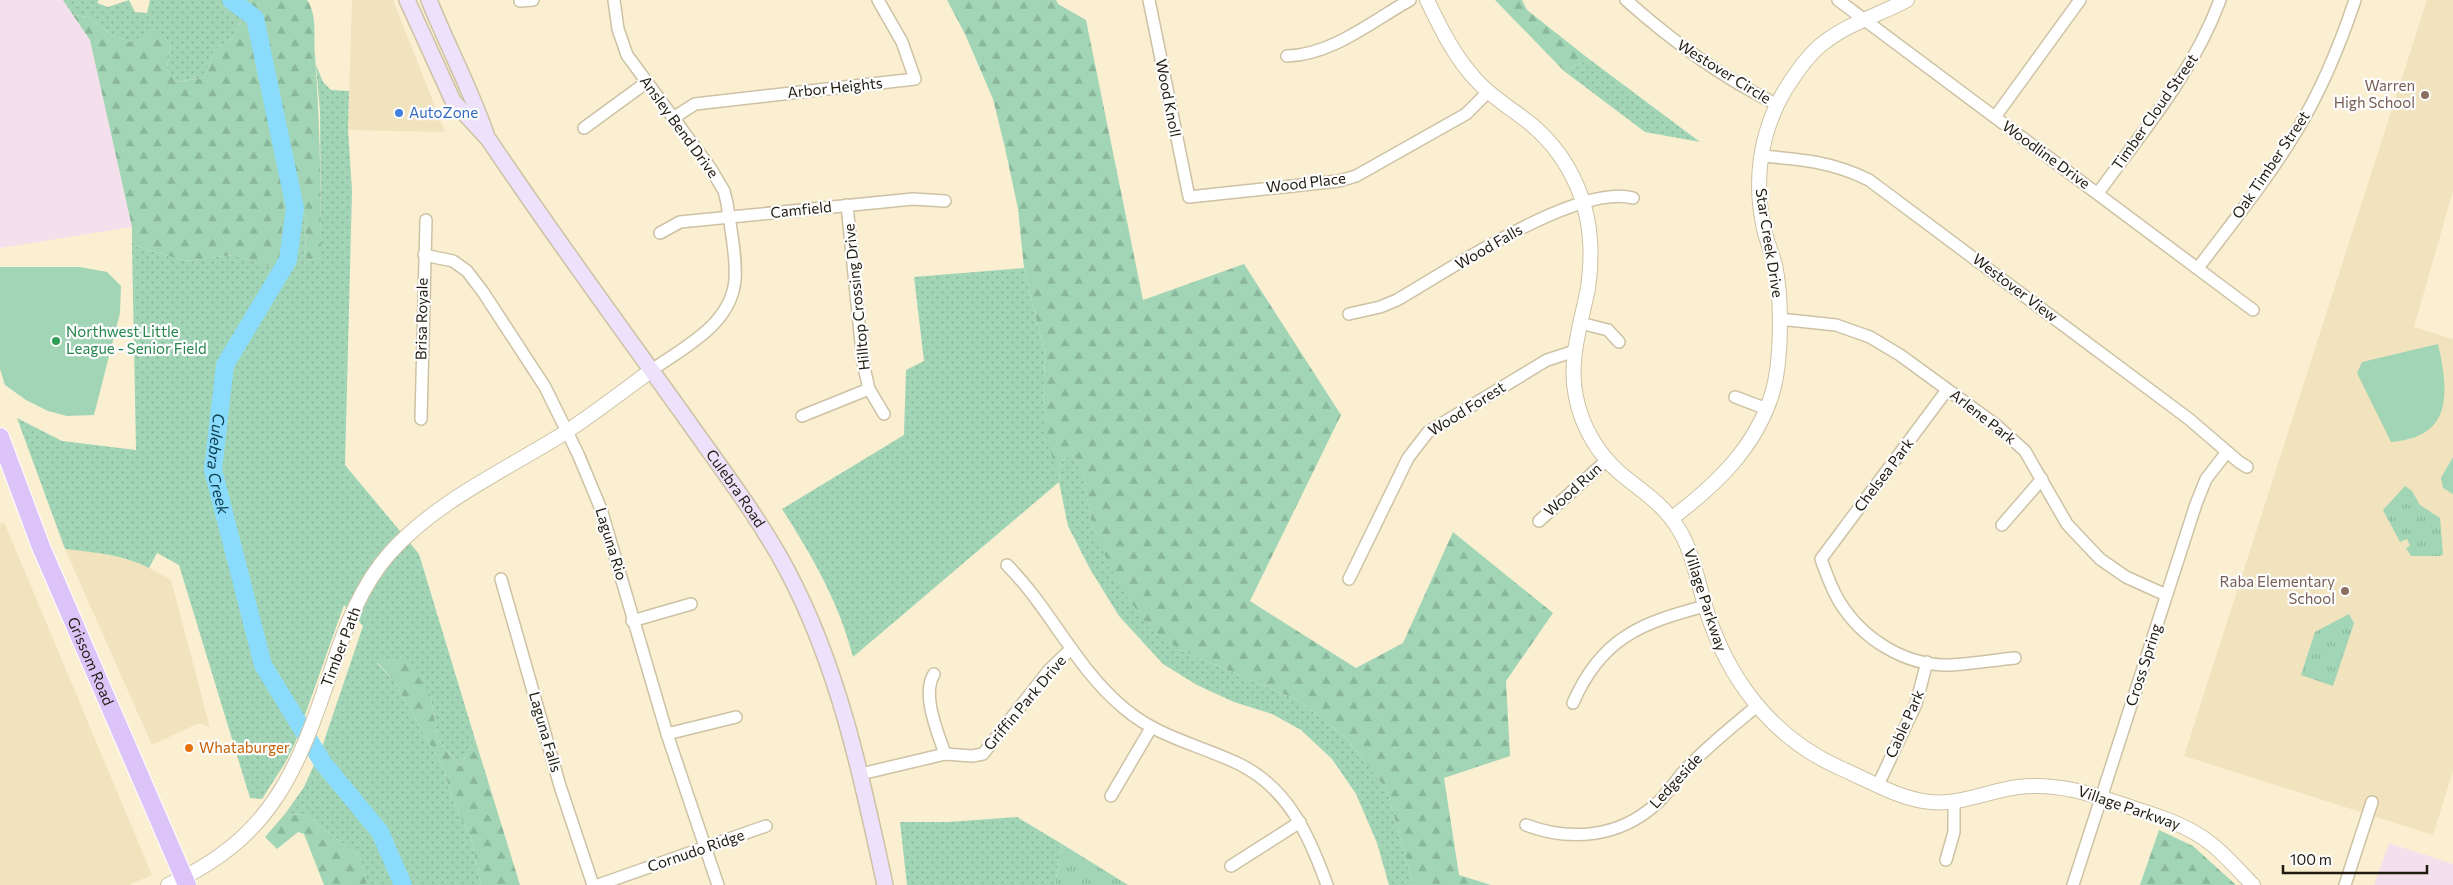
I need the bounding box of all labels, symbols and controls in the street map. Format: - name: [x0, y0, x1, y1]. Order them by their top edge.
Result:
- street label: Westover Circle: [1674, 35, 1775, 107]
- street label: Timber Cloud Street: [2107, 50, 2201, 173]
- street label: Wood Knoll: [1153, 57, 1185, 138]
- street label: Ansley Bend Drive: [637, 72, 723, 181]
- street label: Arbor Heights: [786, 73, 884, 101]
- place label: Warren High School: [2334, 76, 2415, 111]
- marker: Warren High School: [2419, 89, 2431, 101]
- place label: AutoZone: [409, 103, 478, 121]
- marker: AutoZone: [393, 107, 405, 119]
- street label: Oak Timber Street: [2228, 107, 2313, 222]
- street label: Woodline Drive: [1999, 116, 2094, 192]
- street label: Wood Place: [1265, 168, 1347, 196]
- street label: Star Creek Drive: [1752, 187, 1788, 299]
- street label: Camfield: [769, 197, 832, 221]
- street label: Wood Falls: [1452, 220, 1525, 273]
- street label: Hilltop Crossing Drive: [839, 223, 873, 371]
- street label: Westover View: [1970, 249, 2062, 325]
- street label: Brisa Royale: [411, 277, 431, 360]
- place label: Northwest Little League - Senior Field: [66, 322, 207, 357]
- marker: Northwest Little League - Senior Field: [50, 335, 62, 347]
- street label: Wood Forest: [1425, 377, 1508, 439]
- street label: Arlene Park: [1947, 385, 2020, 448]
- water label: Culebra Creek: [204, 412, 234, 516]
- street label: Chelsea Park: [1850, 434, 1917, 515]
- street label: Culebra Road: [703, 445, 769, 530]
- street label: Wood Run: [1540, 459, 1605, 520]
- street label: Laguna Rio: [592, 505, 632, 582]
- street label: Village Parkway: [1681, 546, 1731, 654]
- place label: Raba Elementary School: [2220, 572, 2335, 607]
- marker: Raba Elementary School: [2339, 585, 2351, 597]
- street label: Timber Path: [317, 604, 364, 689]
- street label: Grissom Road: [64, 614, 118, 708]
- street label: Cross Spring: [2121, 621, 2165, 708]
- street label: Griffin Park Drive: [979, 651, 1069, 753]
- street label: Cable Park: [1881, 687, 1927, 761]
- street label: Laguna Falls: [526, 689, 566, 774]
- place label: Whataburger: [199, 738, 290, 756]
- marker: Whataburger: [183, 742, 195, 754]
- street label: Ledgeside: [1645, 749, 1705, 811]
- street label: Village Parkway: [2076, 781, 2183, 833]
- street label: Cornudo Ridge: [645, 825, 747, 875]
- scale bar: [2283, 842, 2427, 874]
- text: 100 m: [2290, 850, 2332, 868]

